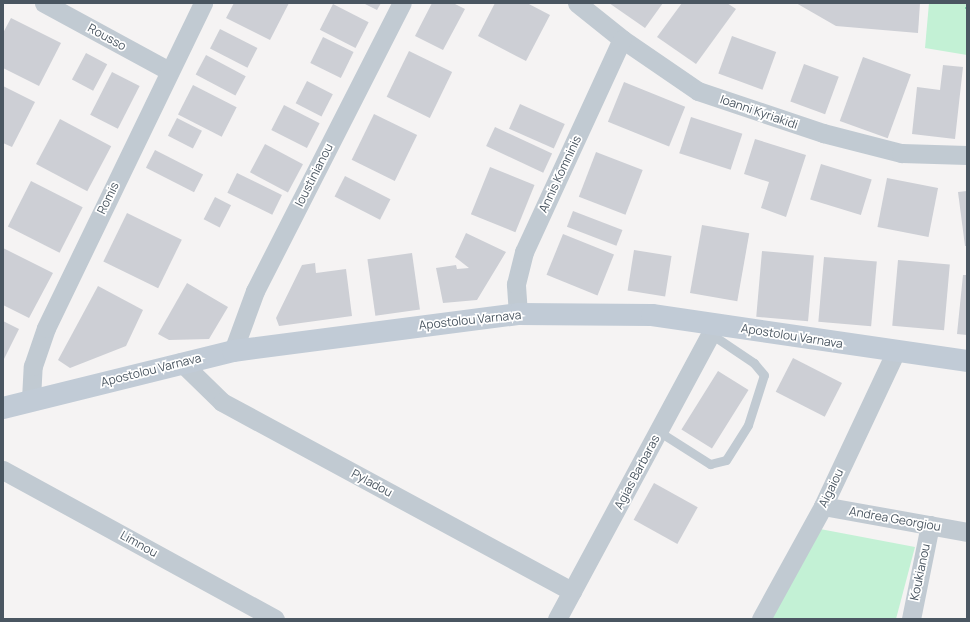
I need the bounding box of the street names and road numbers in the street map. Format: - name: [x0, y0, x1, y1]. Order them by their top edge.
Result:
- street label: Rousso: [85, 21, 129, 53]
- street label: Ioanni Kyriakidi: [718, 92, 800, 132]
- street label: Annis Komninis: [536, 133, 584, 215]
- street label: Ioustinianou: [292, 141, 336, 209]
- street label: Romis: [94, 180, 122, 216]
- street label: Apostolou Varnava: [418, 307, 522, 333]
- street label: Apostolou Varnava: [740, 321, 844, 351]
- street label: Apostolou Varnava: [99, 351, 203, 389]
- street label: Agias Barbaras: [611, 432, 663, 512]
- street label: Pyladou: [349, 466, 395, 500]
- street label: Aigaiou: [815, 466, 847, 510]
- street label: Andrea Georgiou: [848, 504, 942, 534]
- street label: Limnou: [118, 528, 160, 560]
- street label: Koukianou: [907, 542, 933, 602]

